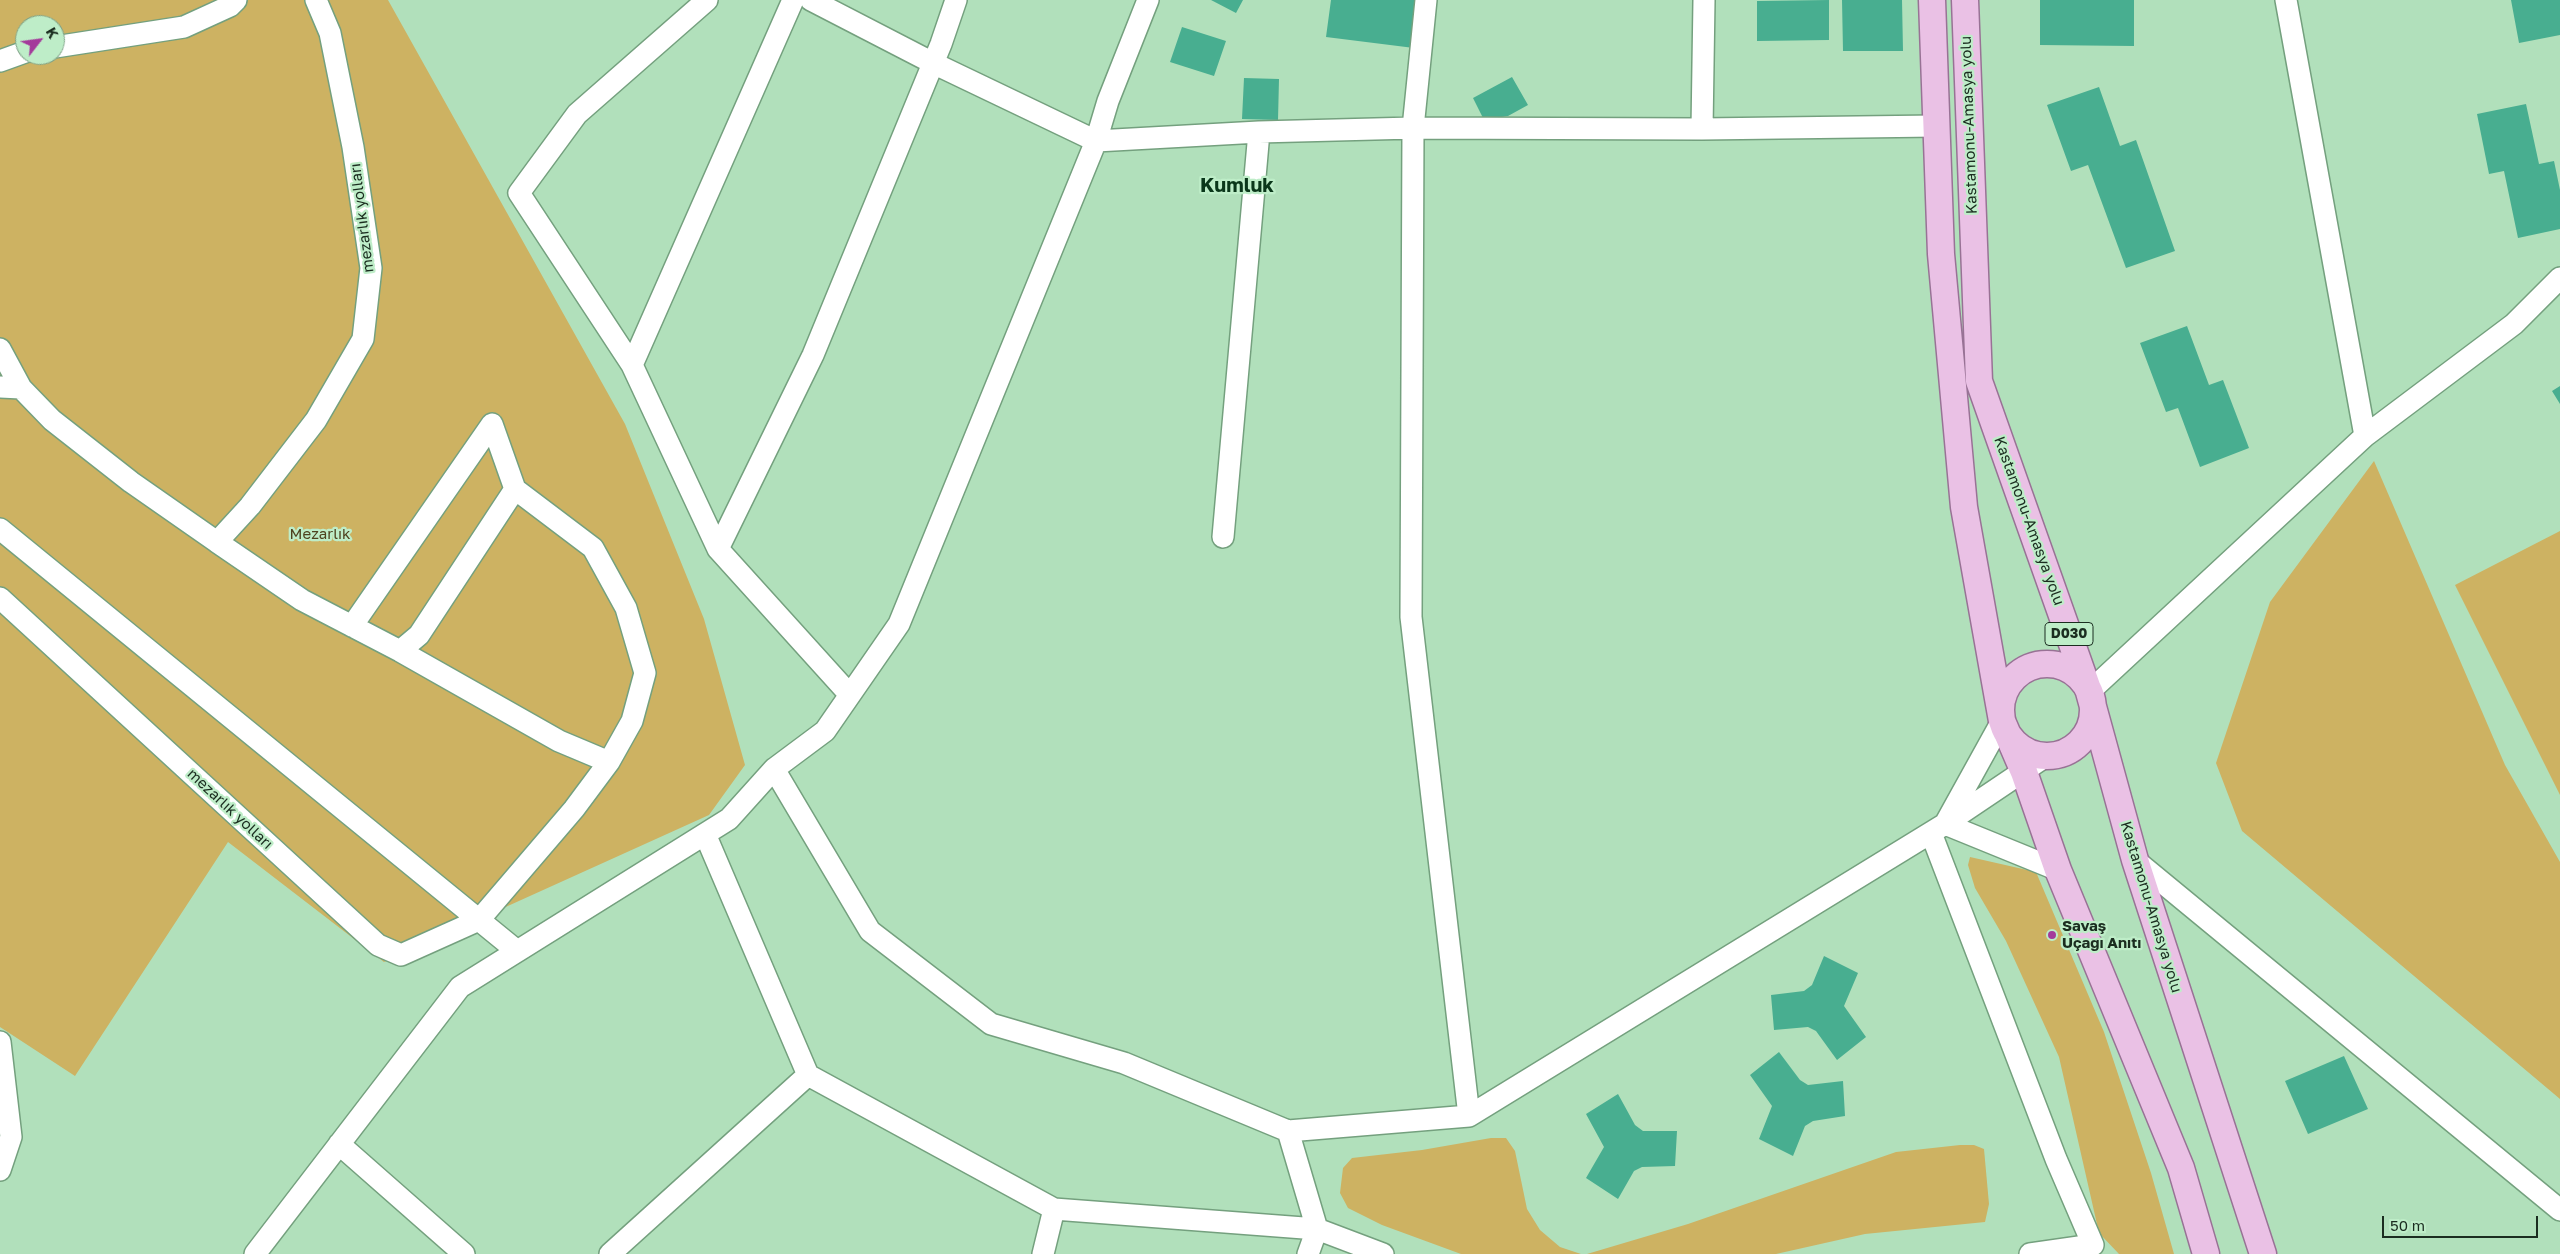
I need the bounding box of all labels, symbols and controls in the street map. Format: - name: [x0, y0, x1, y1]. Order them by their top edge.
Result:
- north arrow: [15, 15, 65, 65]
- text: K: [43, 24, 62, 41]
- street label: Kastamonu-Amasya yolu: [1957, 36, 1981, 214]
- street label: mezarlık yolları: [346, 162, 378, 274]
- district label: Kumluk: [1200, 174, 1274, 198]
- street label: Kastamonu-Amasya yolu: [1990, 434, 2068, 608]
- park label: Mezarlık: [290, 525, 350, 543]
- road number: D030: [2045, 622, 2093, 646]
- street label: mezarlık yolları: [184, 765, 276, 853]
- street label: Kastamonu-Amasya yolu: [2116, 819, 2186, 995]
- place label: Savaş Uçağı Anıtı: [2062, 917, 2141, 952]
- marker: Savaş Uçağı Anıtı: [2046, 929, 2058, 941]
- scale bar: [2385, 1206, 2541, 1238]
- text: 50 m: [2390, 1216, 2425, 1234]

